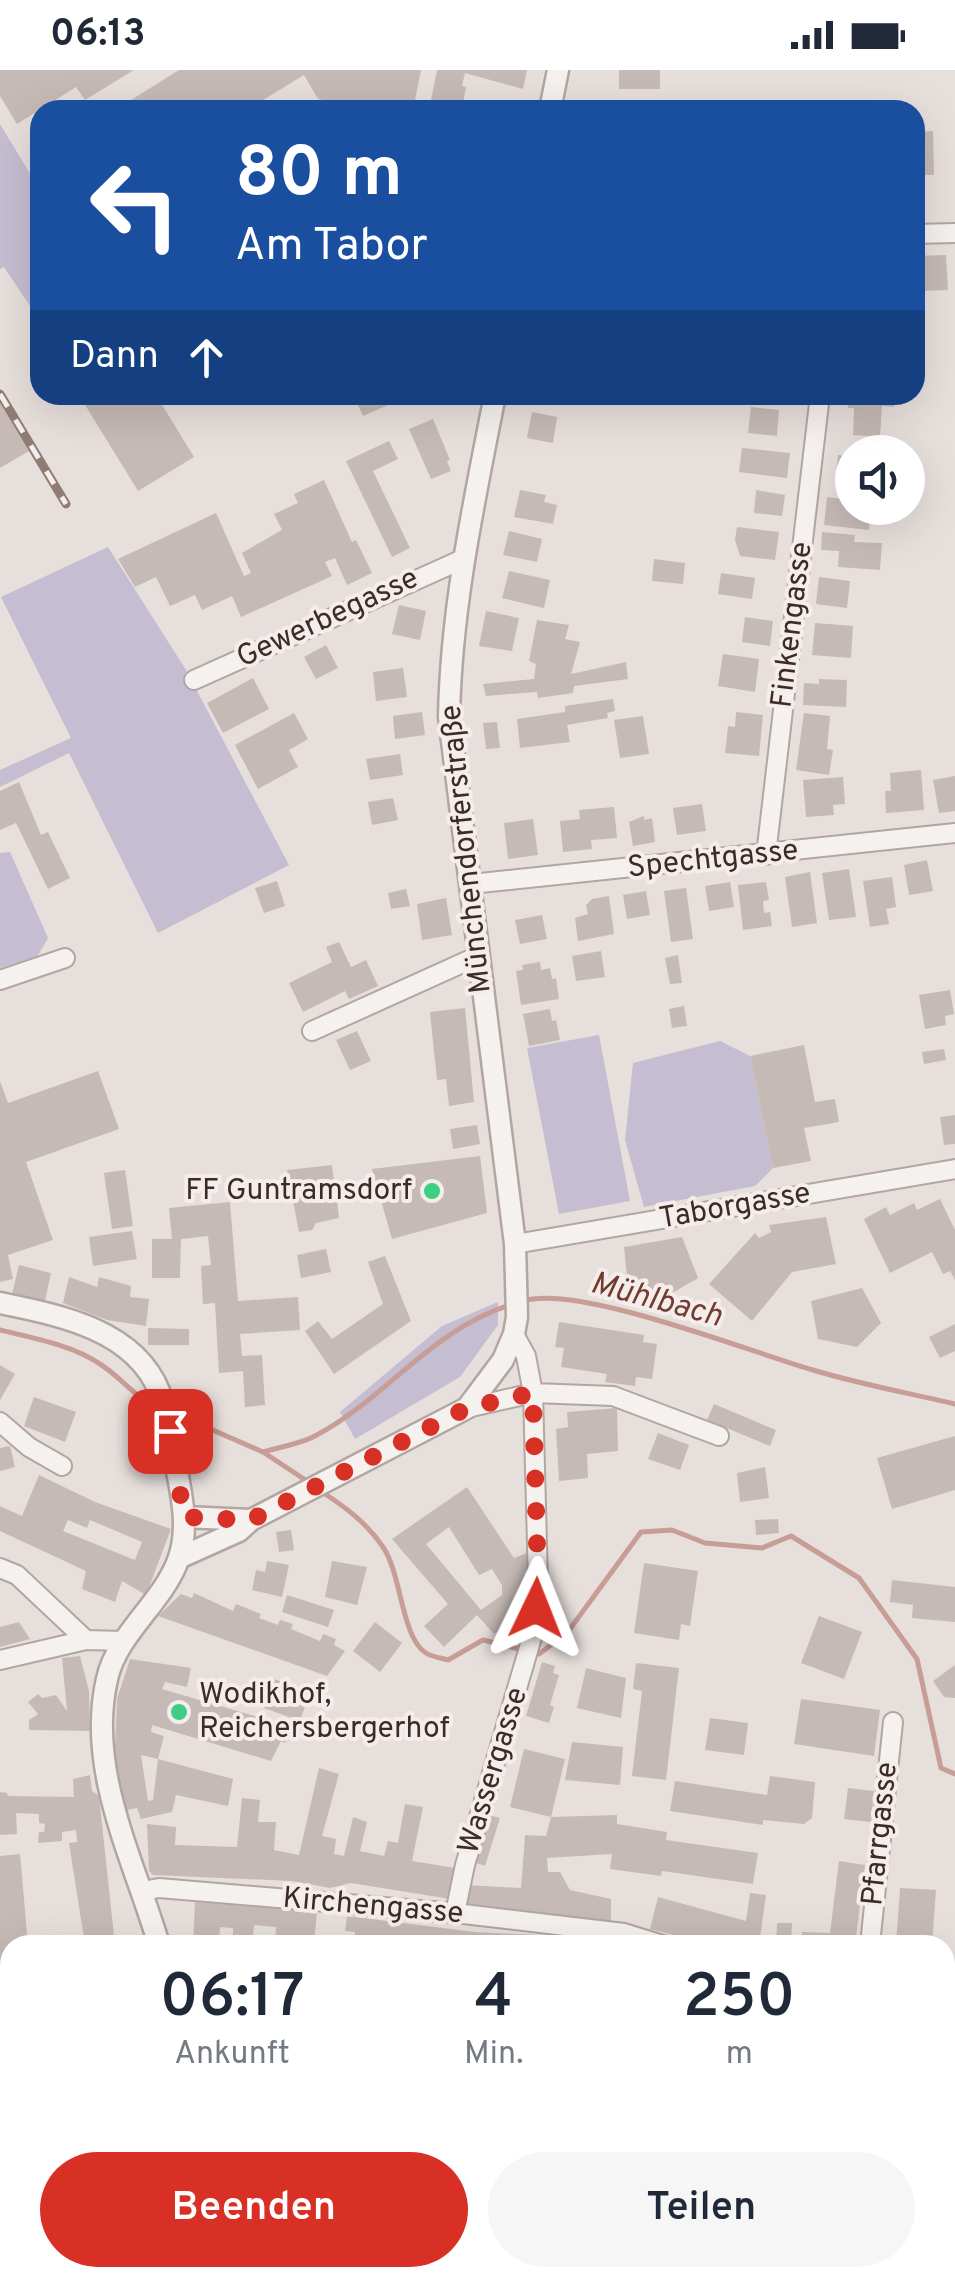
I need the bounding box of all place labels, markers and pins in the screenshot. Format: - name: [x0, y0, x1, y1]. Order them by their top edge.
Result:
- place label: FF Guntramsdorf: [185, 1173, 412, 1210]
- marker: FF Guntramsdorf: [421, 1180, 443, 1202]
- pin: [128, 1389, 213, 1474]
- place label: Wodikhof, Reichersbergerhof: [199, 1677, 449, 1748]
- marker: Wodikhof, Reichersbergerhof: [168, 1701, 190, 1723]

